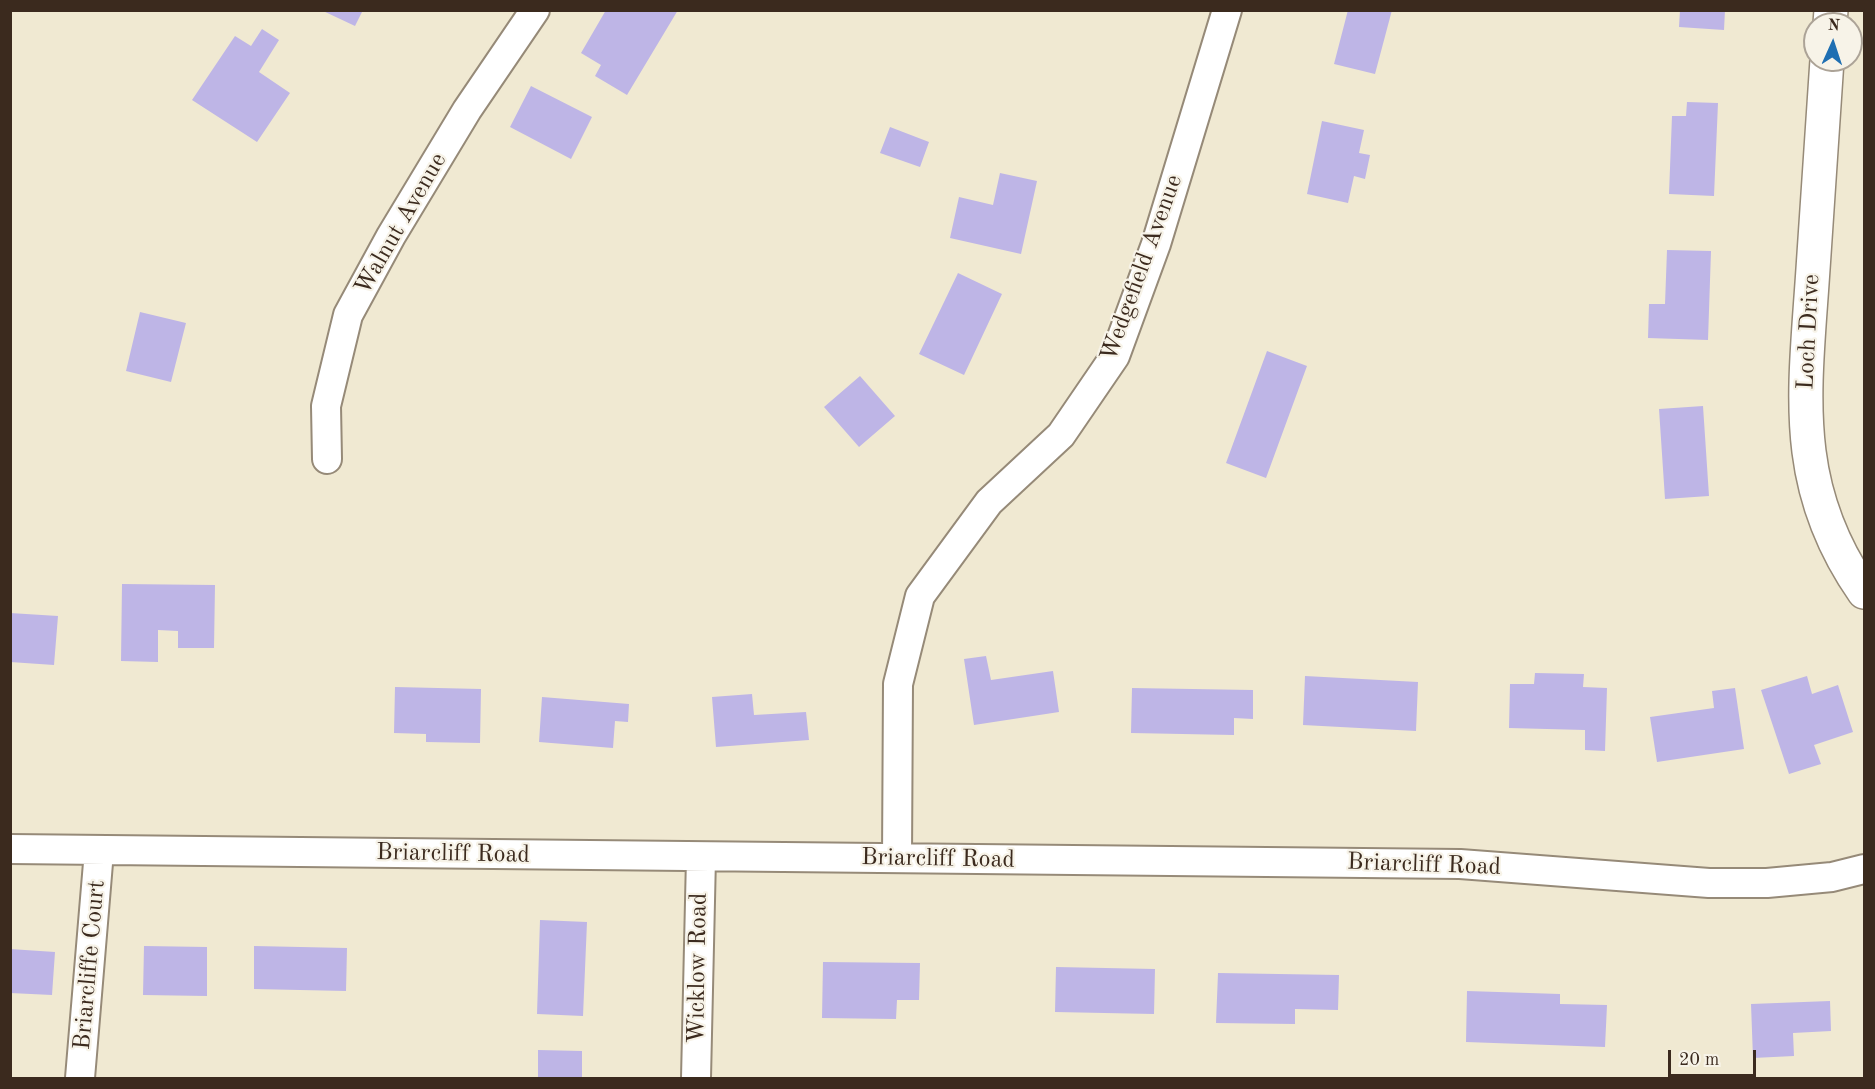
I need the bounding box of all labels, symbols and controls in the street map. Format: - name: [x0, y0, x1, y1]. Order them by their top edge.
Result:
- north arrow: [1803, 12, 1863, 72]
- text: N: [1827, 18, 1840, 34]
- street label: Walnut Avenue: [349, 148, 453, 300]
- street label: Wedgefield Avenue: [1095, 171, 1189, 365]
- street label: Loch Drive: [1792, 273, 1826, 391]
- street label: Briarcliff Road: [376, 838, 530, 870]
- street label: Briarcliff Road: [861, 843, 1015, 875]
- street label: Briarcliff Road: [1347, 848, 1501, 882]
- street label: Briarcliffe Court: [68, 879, 112, 1051]
- street label: Wicklow Road: [682, 892, 714, 1044]
- scale bar: [1671, 1038, 1760, 1076]
- text: 20 m: [1679, 1051, 1719, 1069]

